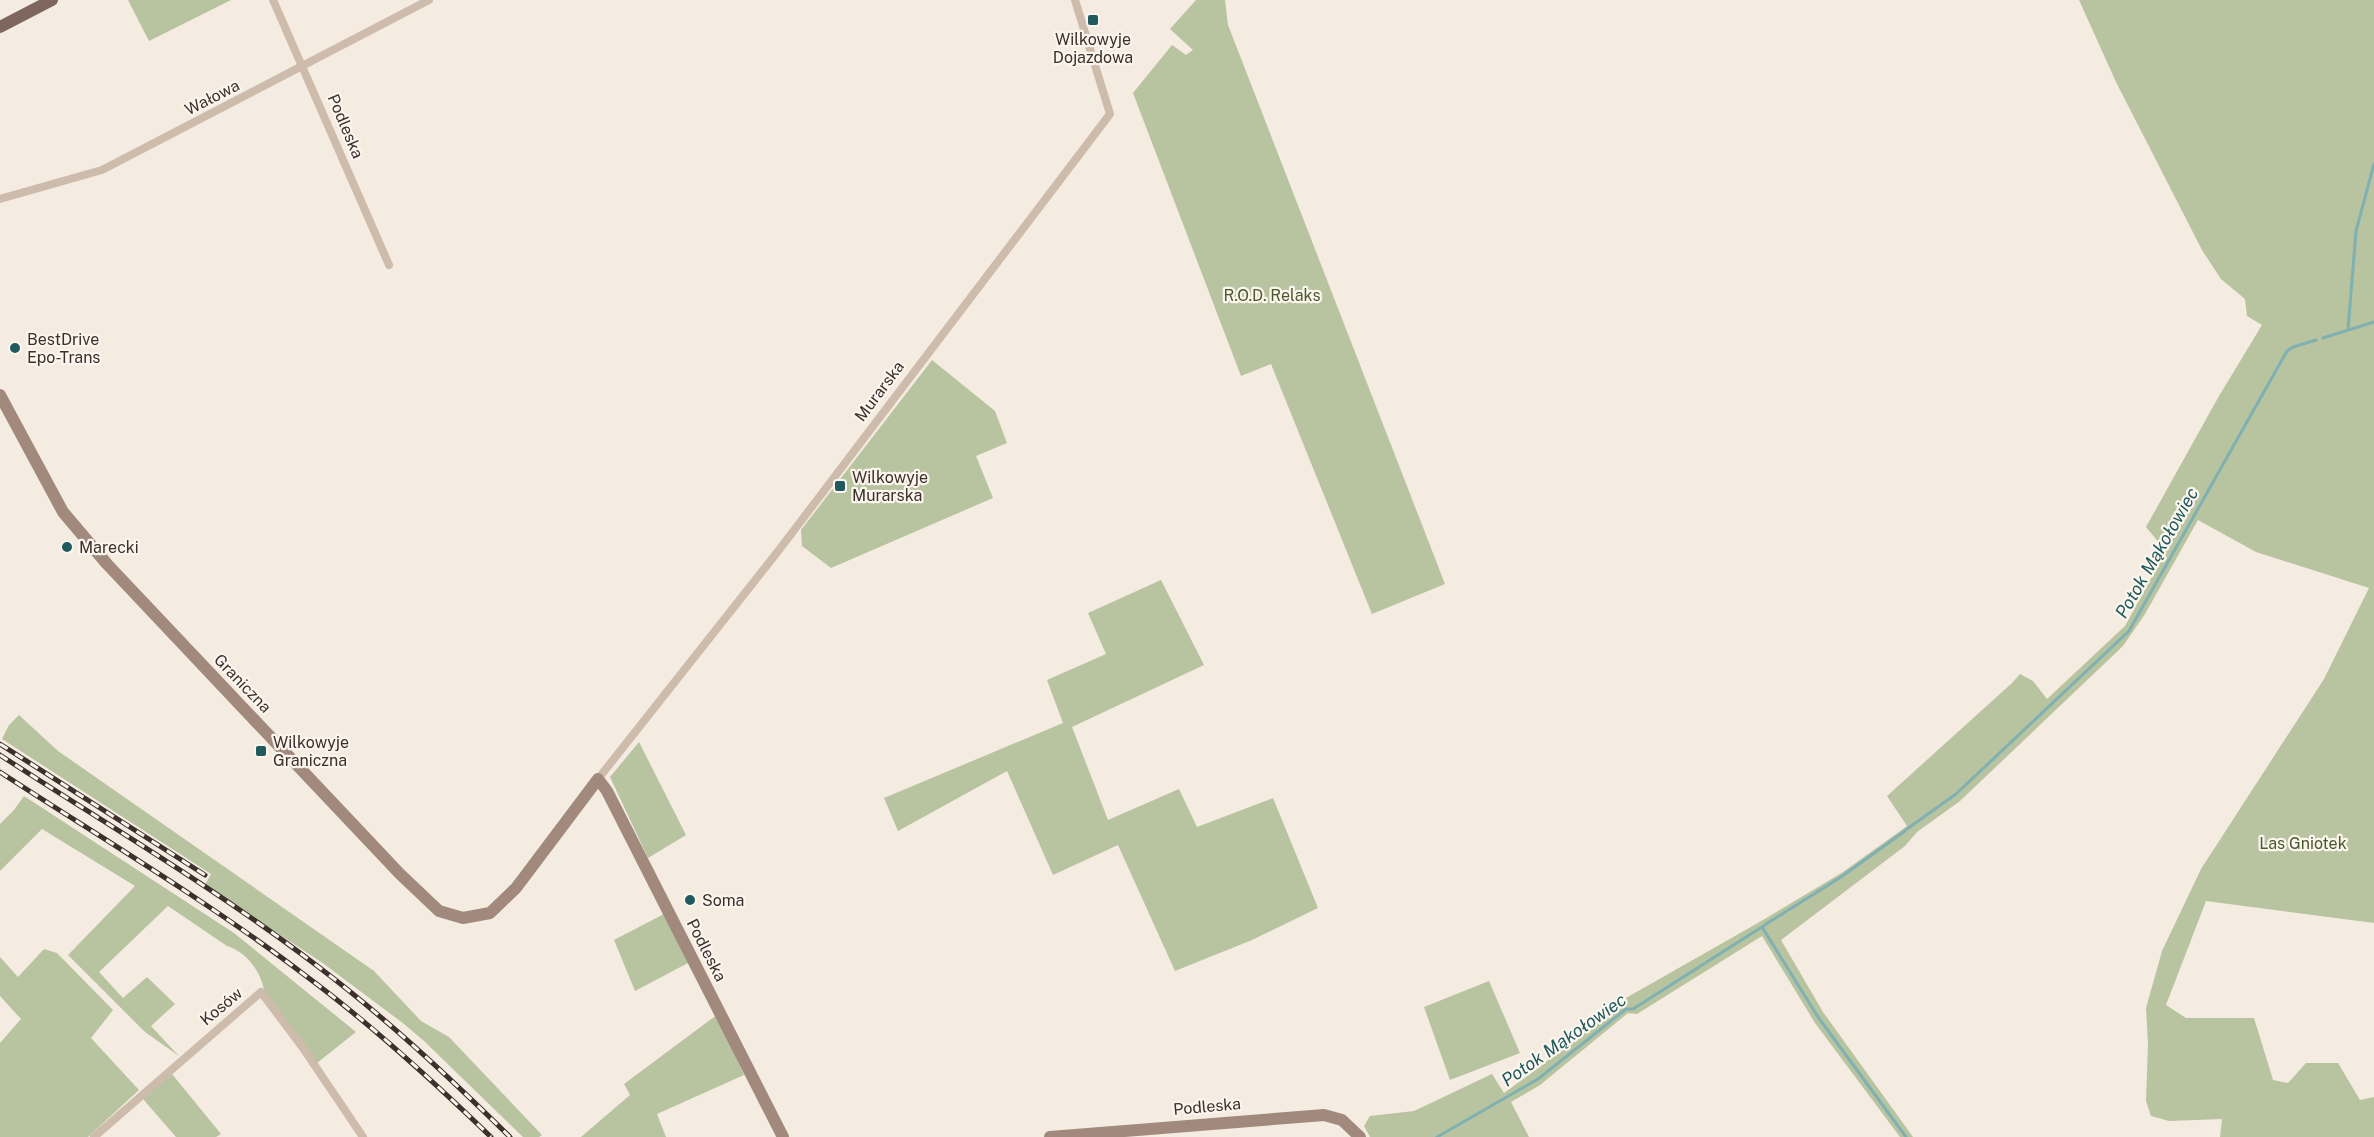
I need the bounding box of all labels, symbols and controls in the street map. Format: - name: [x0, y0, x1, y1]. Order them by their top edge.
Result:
- marker: Wilkowyje Dojazdowa: [1086, 13, 1100, 27]
- place label: Wilkowyje Dojazdowa: [1053, 30, 1133, 67]
- street label: Wałowa: [182, 76, 243, 119]
- street label: Podleska: [324, 91, 368, 161]
- park label: R.O.D. Relaks: [1224, 286, 1321, 305]
- place label: BestDrive Epo-Trans: [27, 330, 100, 367]
- marker: BestDrive Epo-Trans: [8, 341, 22, 355]
- street label: Murarska: [851, 358, 908, 425]
- place label: Wilkowyje Murarska: [852, 468, 928, 505]
- marker: Wilkowyje Murarska: [833, 479, 847, 493]
- water label: Potok Mąkołowiec: [2111, 484, 2203, 622]
- place label: Marecki: [79, 538, 139, 557]
- marker: Marecki: [60, 540, 74, 554]
- street label: Graniczna: [210, 650, 275, 717]
- place label: Wilkowyje Graniczna: [273, 733, 349, 770]
- marker: Wilkowyje Graniczna: [254, 744, 268, 758]
- park label: Las Gniotek: [2259, 834, 2347, 853]
- place label: Soma: [702, 891, 744, 910]
- marker: Soma: [683, 893, 697, 907]
- street label: Podleska: [683, 916, 730, 985]
- street label: Kosów: [196, 983, 247, 1029]
- water label: Potok Mąkołowiec: [1497, 989, 1630, 1090]
- street label: Podleska: [1172, 1094, 1242, 1119]

